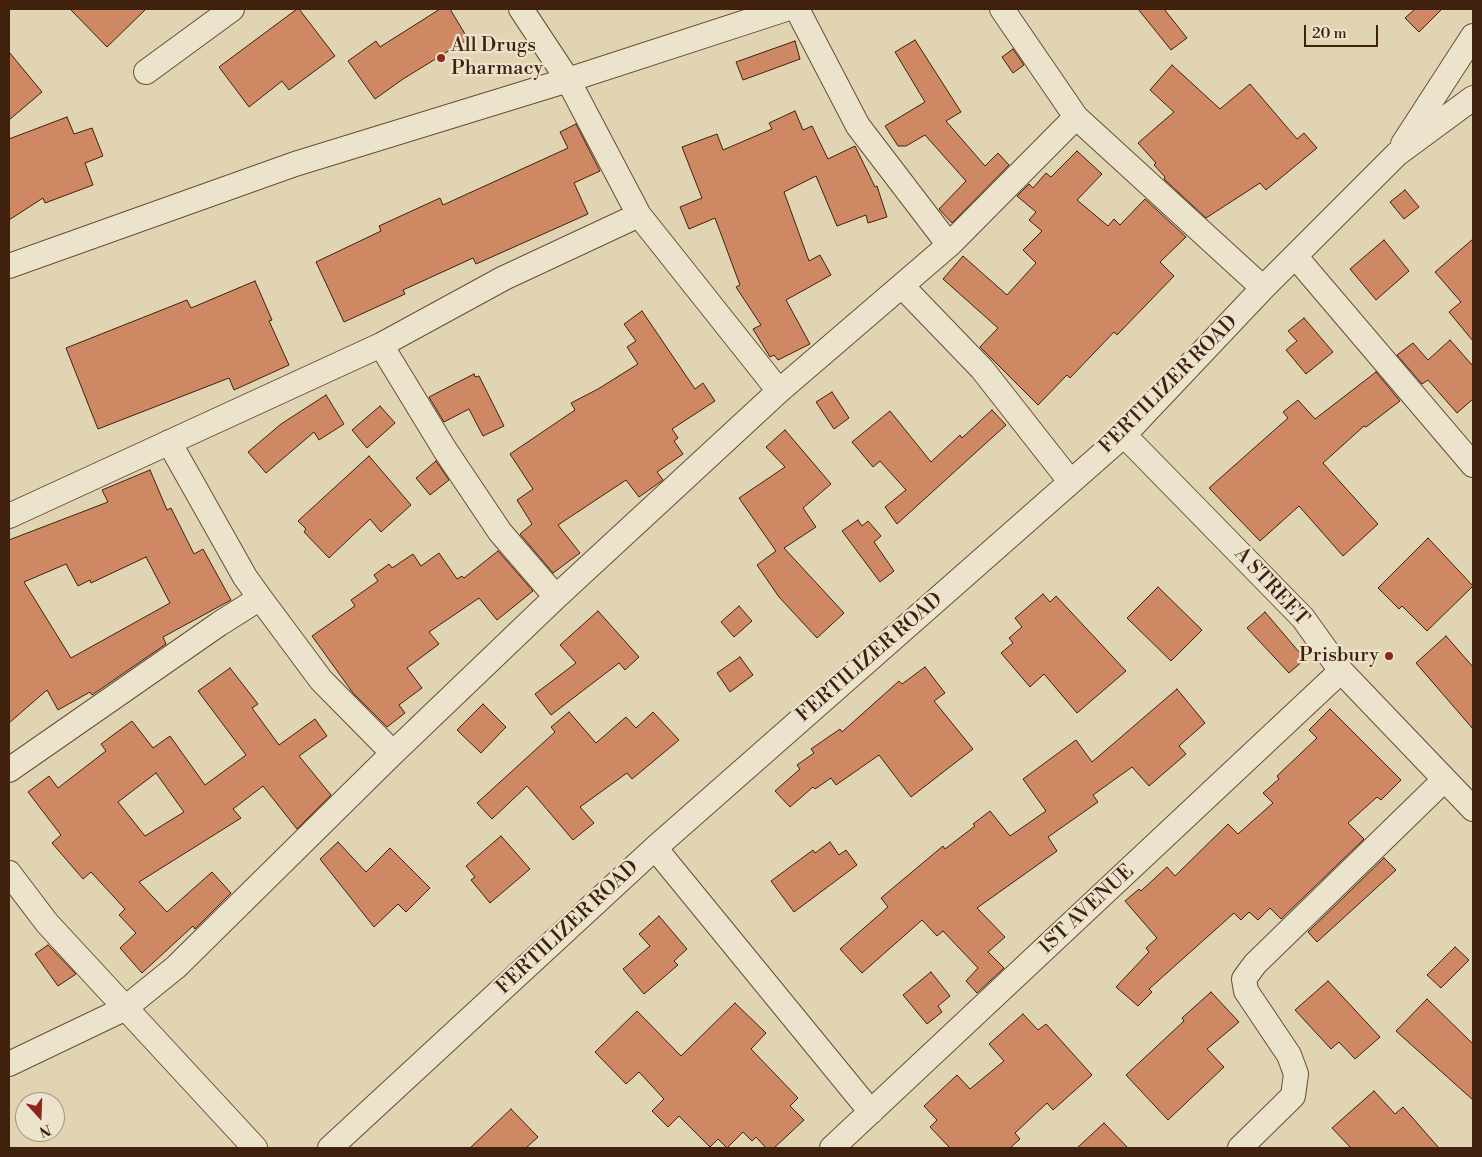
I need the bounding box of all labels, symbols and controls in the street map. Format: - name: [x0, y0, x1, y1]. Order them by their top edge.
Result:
- scale bar: [1307, 15, 1381, 47]
- text: 20 m: [1312, 24, 1347, 43]
- place label: All Drugs Pharmacy: [451, 34, 543, 81]
- marker: All Drugs Pharmacy: [435, 52, 447, 64]
- street label: FERTILIZER ROAD: [1095, 311, 1243, 459]
- street label: A STREET: [1229, 543, 1313, 631]
- street label: FERTILIZER ROAD: [792, 588, 948, 728]
- place label: Prisbury: [1299, 644, 1379, 668]
- marker: Prisbury: [1383, 650, 1395, 662]
- street label: FERTILIZER ROAD: [492, 856, 644, 1000]
- street label: 1ST AVENUE: [1035, 860, 1139, 960]
- north arrow: [15, 1092, 65, 1142]
- text: N: [37, 1120, 53, 1141]

